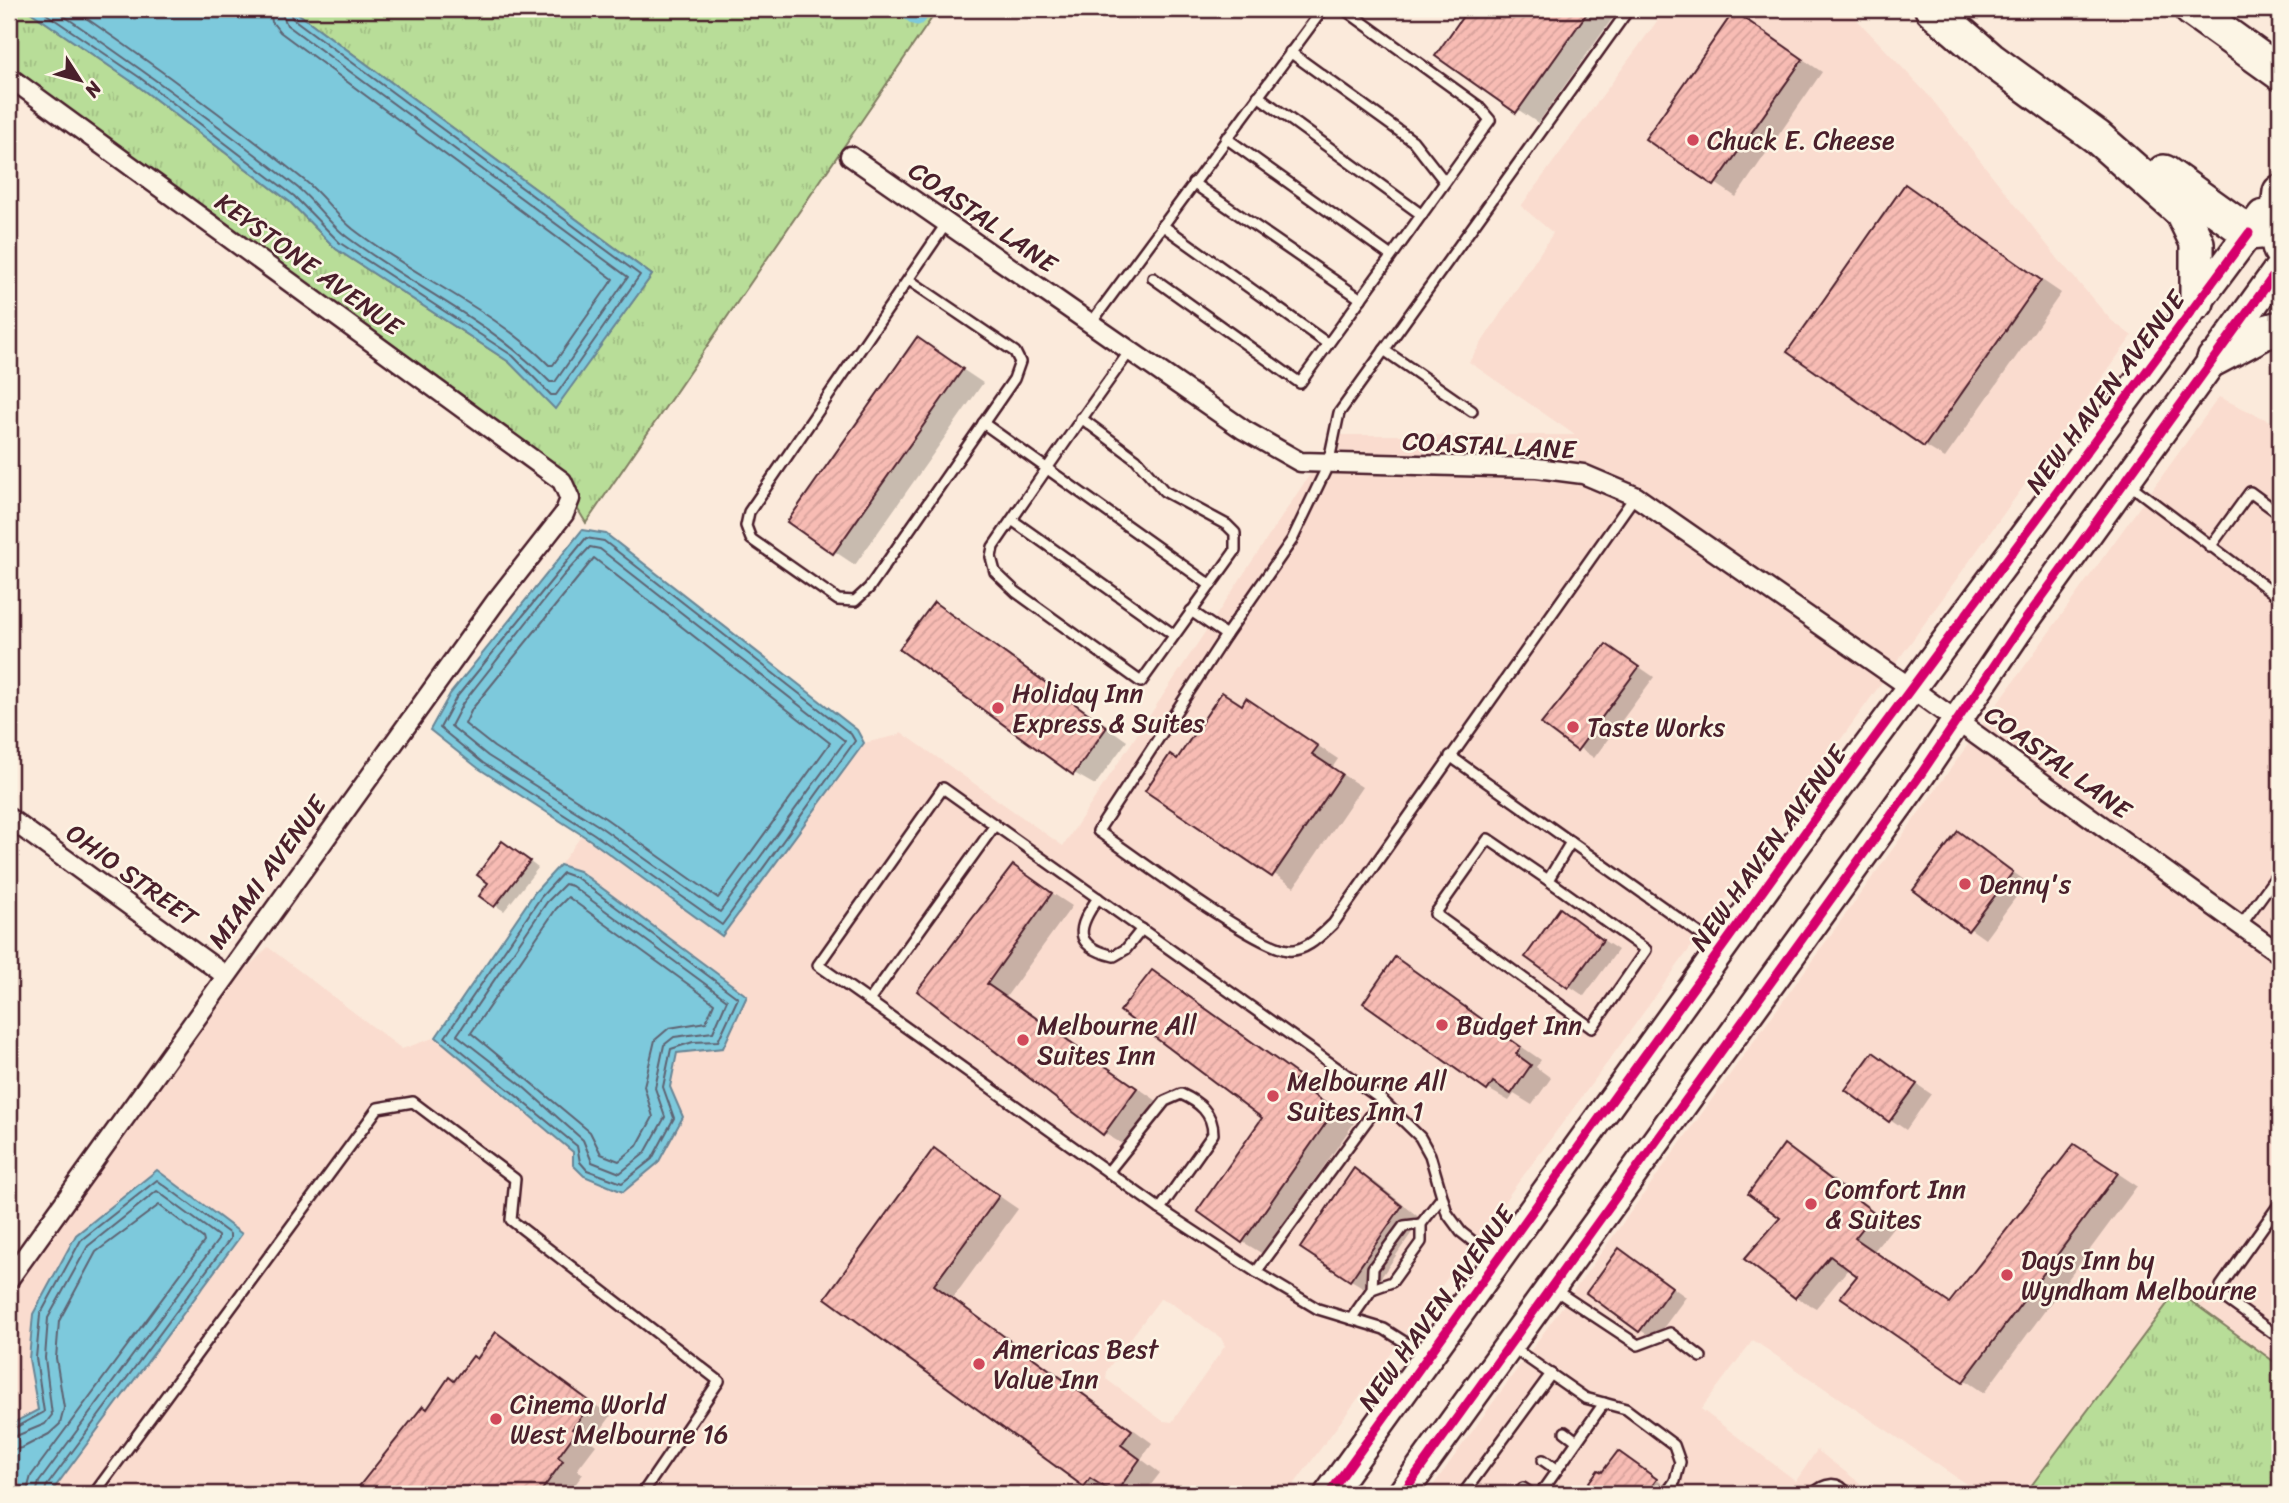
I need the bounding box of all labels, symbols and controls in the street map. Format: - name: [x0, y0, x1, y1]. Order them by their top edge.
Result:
- north arrow: [46, 46, 116, 116]
- text: N: [76, 74, 111, 105]
- place label: Chuck E. Cheese: [1707, 117, 1895, 163]
- marker: Chuck E. Cheese: [1685, 132, 1701, 148]
- street label: COASTAL LANE: [899, 148, 1069, 287]
- street label: KEYSTONE AVENUE: [205, 180, 414, 349]
- street label: NEW HAVEN AVENUE: [2013, 279, 2198, 504]
- street label: COASTAL LANE: [1401, 417, 1578, 473]
- place label: Holiday Inn Express & Suites: [1012, 670, 1205, 746]
- street label: COASTAL LANE: [1974, 692, 2143, 833]
- marker: Holiday Inn Express & Suites: [990, 700, 1006, 716]
- place label: Taste Works: [1587, 704, 1725, 750]
- marker: Taste Works: [1565, 719, 1581, 735]
- street label: NEW HAVEN AVENUE: [1677, 734, 1860, 961]
- street label: MIAMI AVENUE: [195, 784, 340, 959]
- street label: OHIO STREET: [56, 811, 210, 940]
- place label: Denny's: [1979, 861, 2072, 907]
- marker: Denny's: [1957, 876, 1973, 892]
- place label: Melbourne All Suites Inn: [1037, 1002, 1197, 1078]
- place label: Budget Inn: [1456, 1002, 1582, 1048]
- marker: Budget Inn: [1434, 1017, 1450, 1033]
- marker: Melbourne All Suites Inn: [1015, 1032, 1031, 1048]
- place label: Melbourne All Suites Inn 1: [1287, 1058, 1447, 1134]
- marker: Melbourne All Suites Inn 1: [1265, 1088, 1281, 1104]
- place label: Comfort Inn & Suites: [1825, 1166, 1966, 1242]
- street label: NEW HAVEN AVENUE: [1345, 1194, 1528, 1421]
- marker: Comfort Inn & Suites: [1803, 1196, 1819, 1212]
- place label: Days Inn by Wyndham Melbourne: [2021, 1237, 2257, 1313]
- marker: Days Inn by Wyndham Melbourne: [1999, 1267, 2015, 1283]
- place label: Americas Best Value Inn: [992, 1326, 1160, 1402]
- marker: Americas Best Value Inn: [971, 1356, 987, 1372]
- place label: Cinema World West Melbourne 16: [510, 1381, 728, 1457]
- marker: Cinema World West Melbourne 16: [488, 1411, 504, 1427]

